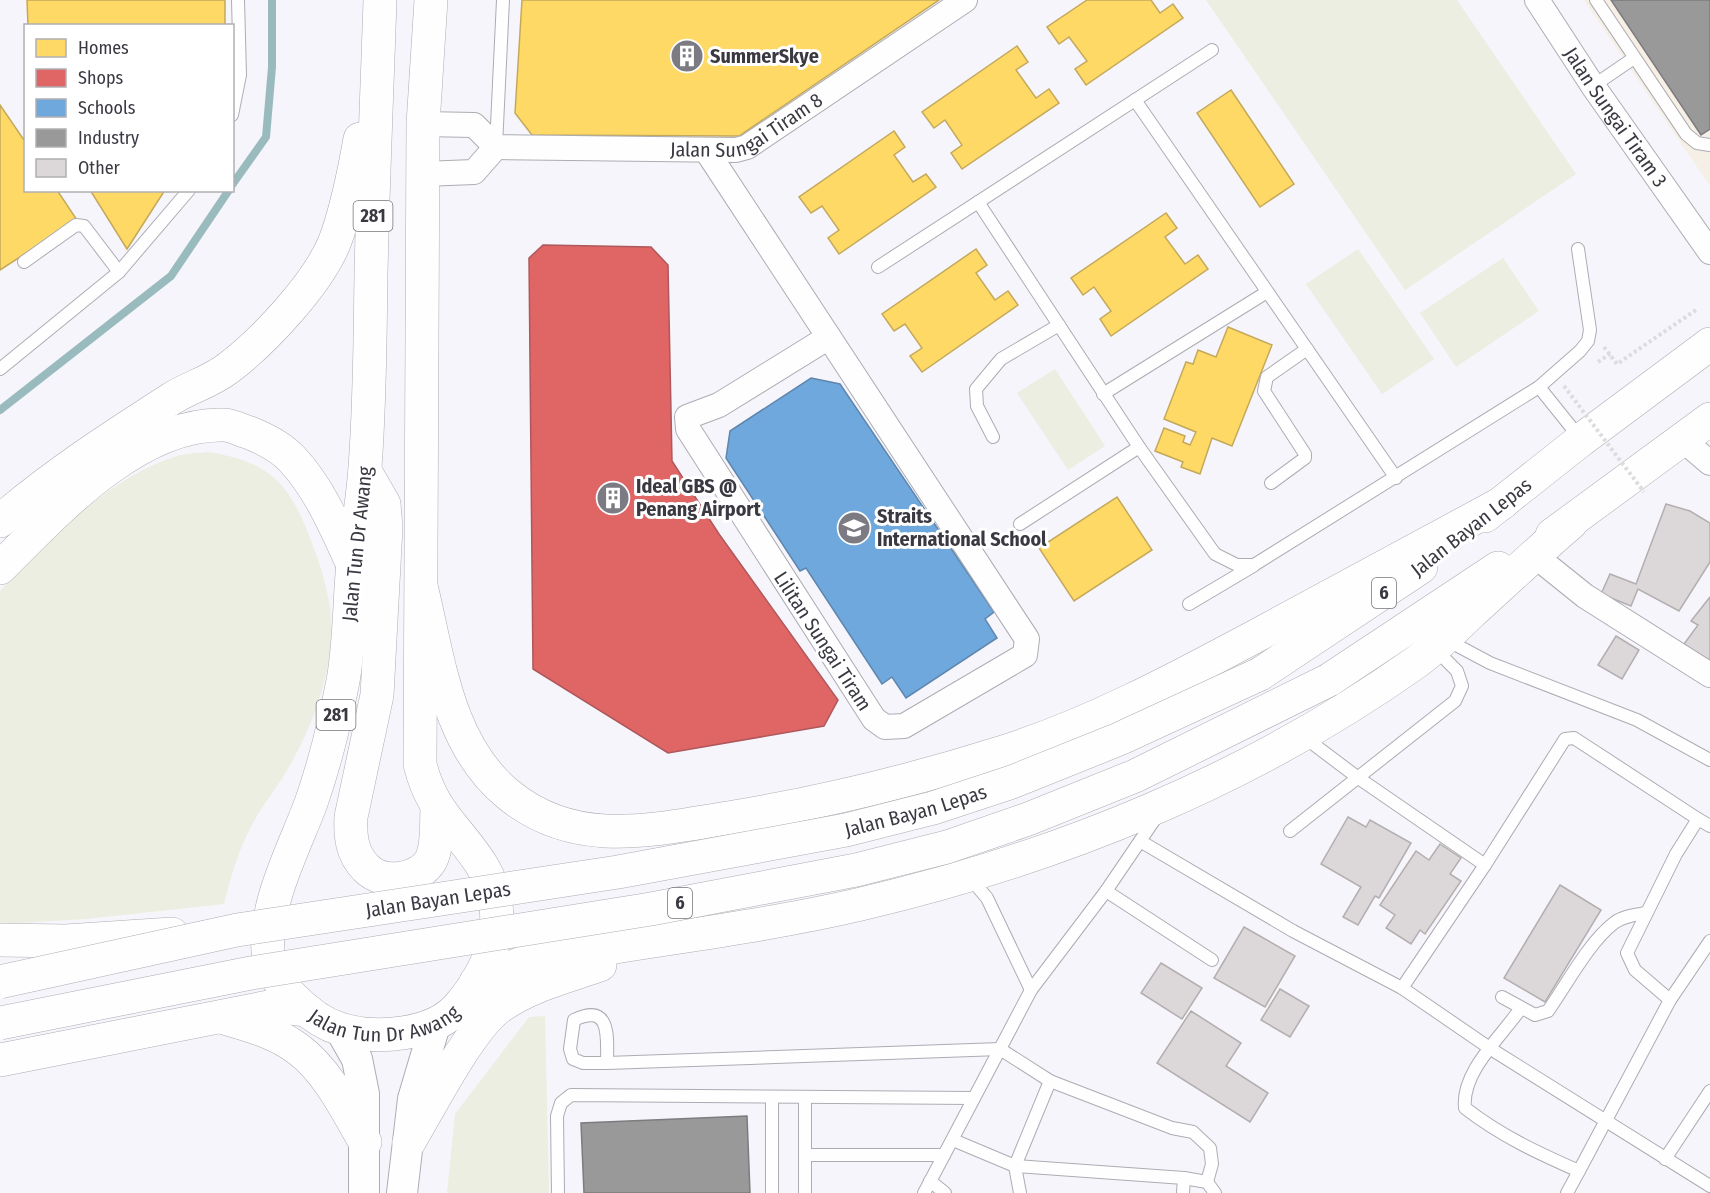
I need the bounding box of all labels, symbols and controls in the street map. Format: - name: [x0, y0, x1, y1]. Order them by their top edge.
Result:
- legend: [24, 24, 234, 192]
- text: Homes: [78, 37, 129, 59]
- building icon: SummerSkye: [669, 38, 705, 74]
- street label: Jalan Sungai Tiram 3: [1559, 43, 1672, 192]
- place label: SummerSkye: [710, 44, 819, 68]
- text: Shops: [78, 67, 123, 89]
- street label: Jalan Sungai Tiram 8: [670, 88, 827, 162]
- text: Schools: [78, 97, 136, 119]
- text: Industry: [78, 127, 139, 149]
- text: Other: [78, 157, 121, 179]
- road number: 281: [354, 201, 392, 231]
- street label: Jalan Tun Dr Awang: [337, 465, 377, 623]
- street label: Jalan Bayan Lepas: [1406, 472, 1536, 582]
- place label: Ideal GBS @ Penang Airport: [636, 474, 762, 521]
- building icon: Ideal GBS @ Penang Airport: [595, 480, 631, 516]
- place label: Straits International School: [877, 504, 1047, 551]
- school or university icon: Straits International School: [836, 510, 872, 546]
- street label: Lilitan Sungai Tiram: [769, 567, 877, 715]
- road number: 6: [1372, 578, 1396, 608]
- road number: 281: [316, 700, 356, 730]
- street label: Jalan Bayan Lepas: [842, 779, 990, 842]
- street label: Jalan Bayan Lepas: [364, 877, 512, 922]
- road number: 6: [668, 888, 692, 918]
- street label: Jalan Tun Dr Awang: [305, 989, 461, 1019]
- text: Jalan Tun Dr Awang: [304, 1000, 465, 1047]

